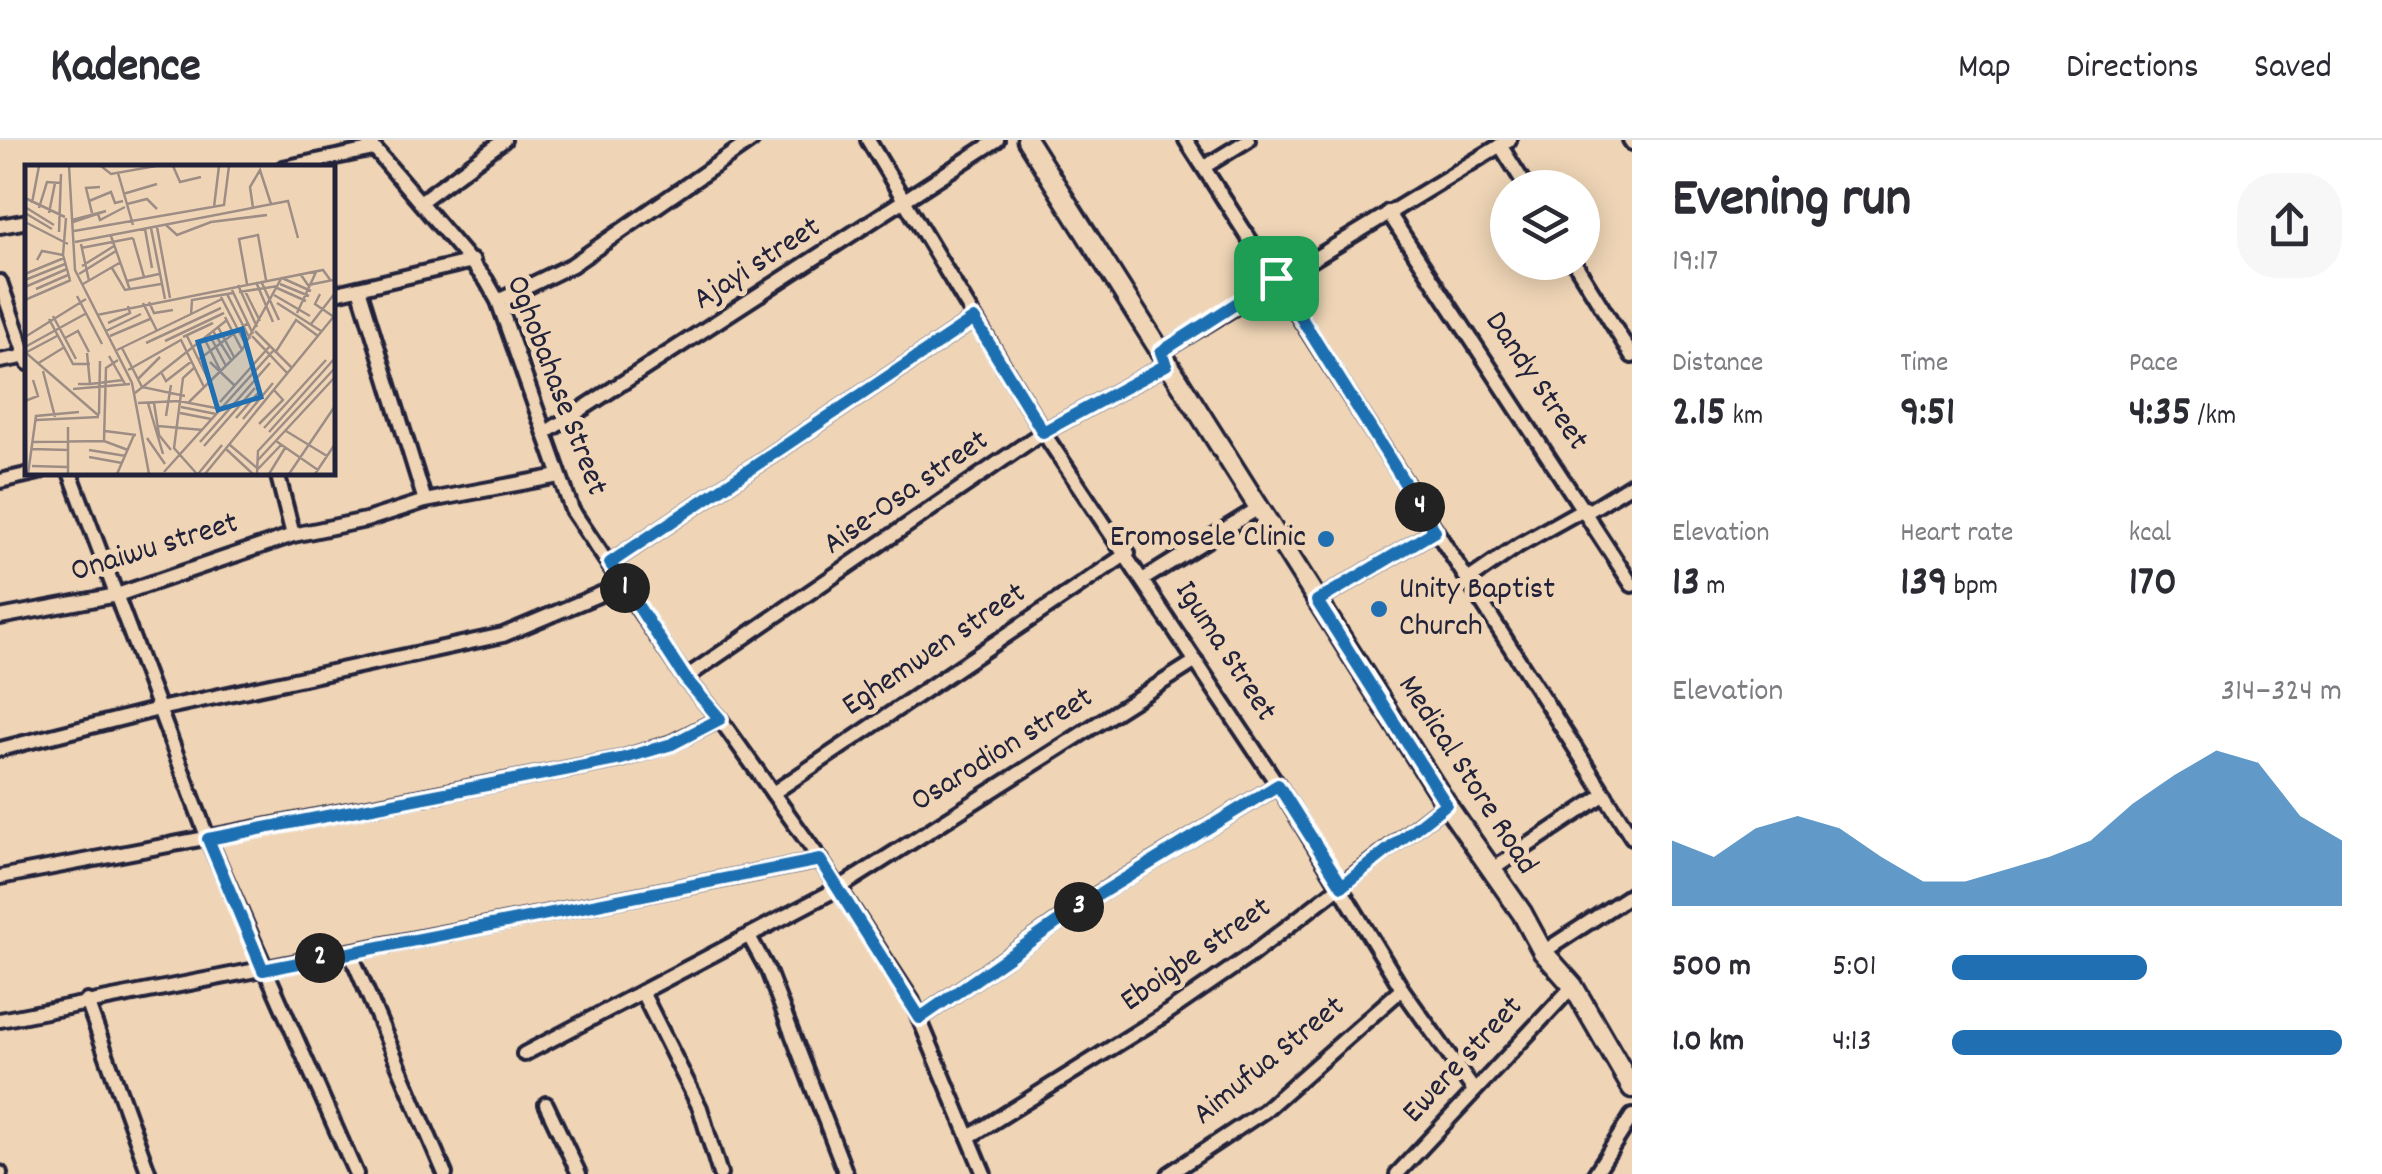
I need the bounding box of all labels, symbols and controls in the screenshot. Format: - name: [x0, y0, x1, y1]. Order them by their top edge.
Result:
- text: Kadence: [50, 35, 201, 104]
- text: Map: [1958, 44, 2011, 94]
- text: Directions: [2066, 44, 2199, 94]
- text: Saved: [2254, 44, 2332, 94]
- text: Evening run: [1672, 163, 1911, 242]
- inset map: [25, 165, 335, 475]
- map controls: [1490, 170, 1600, 280]
- button: layers: [1490, 170, 1600, 280]
- button: share: [2237, 173, 2342, 278]
- street label: Ajayi street: [685, 206, 831, 324]
- pin: [1234, 236, 1319, 321]
- text: 19:17: [1672, 240, 1718, 286]
- icon: arrive: [1249, 251, 1304, 306]
- street label: Oghobahase Street: [492, 269, 618, 503]
- street label: Dandy Street: [1471, 303, 1599, 461]
- text: Distance: [1672, 345, 1763, 385]
- text: Time: [1900, 345, 1948, 385]
- text: Pace: [2129, 345, 2178, 385]
- text: 2.15: [1672, 385, 1726, 445]
- text: 9:51: [1900, 385, 1955, 445]
- text: 4:35: [2129, 385, 2191, 445]
- text: km: [1726, 398, 1763, 438]
- text: /km: [2191, 398, 2236, 438]
- street label: Aise-Osa street: [815, 420, 999, 568]
- pin: 4: [1395, 482, 1445, 532]
- text: 4: [1414, 487, 1426, 527]
- street label: Onaiwu street: [66, 502, 245, 596]
- text: Elevation: [1672, 515, 1769, 555]
- text: Heart rate: [1900, 515, 2013, 555]
- text: kcal: [2129, 515, 2171, 555]
- place label: Eromosele Clinic: [1110, 516, 1306, 562]
- marker: Eromosele Clinic: [1315, 528, 1337, 550]
- text: 13: [1672, 555, 1700, 615]
- text: 139: [1900, 555, 1947, 615]
- text: 170: [2129, 555, 2177, 615]
- pin: 1: [600, 563, 650, 613]
- text: 1: [622, 568, 628, 608]
- place label: Unity Baptist Church: [1399, 568, 1555, 651]
- text: m: [1700, 568, 1726, 608]
- text: bpm: [1947, 568, 1998, 608]
- street label: Eghemwen street: [834, 572, 1036, 730]
- street label: Iguma Street: [1161, 572, 1287, 732]
- marker: Unity Baptist Church: [1368, 598, 1390, 620]
- street label: Medical Store Road: [1384, 667, 1548, 885]
- text: Elevation: [1672, 670, 1783, 716]
- text: 314–324 m: [2221, 670, 2342, 716]
- street label: Osarodion street: [903, 676, 1103, 825]
- pin: 3: [1054, 882, 1104, 932]
- text: 3: [1073, 887, 1085, 927]
- street label: Eboigbe street: [1112, 887, 1282, 1025]
- pin: 2: [295, 933, 345, 983]
- text: 2: [314, 938, 326, 978]
- text: 500 m: [1672, 945, 1751, 991]
- text: 5:01: [1832, 945, 1877, 991]
- street label: Aimufua Street: [1184, 986, 1356, 1138]
- street label: Ewere street: [1393, 987, 1535, 1135]
- text: 1.0 km: [1672, 1020, 1744, 1066]
- text: 4:13: [1832, 1020, 1872, 1066]

